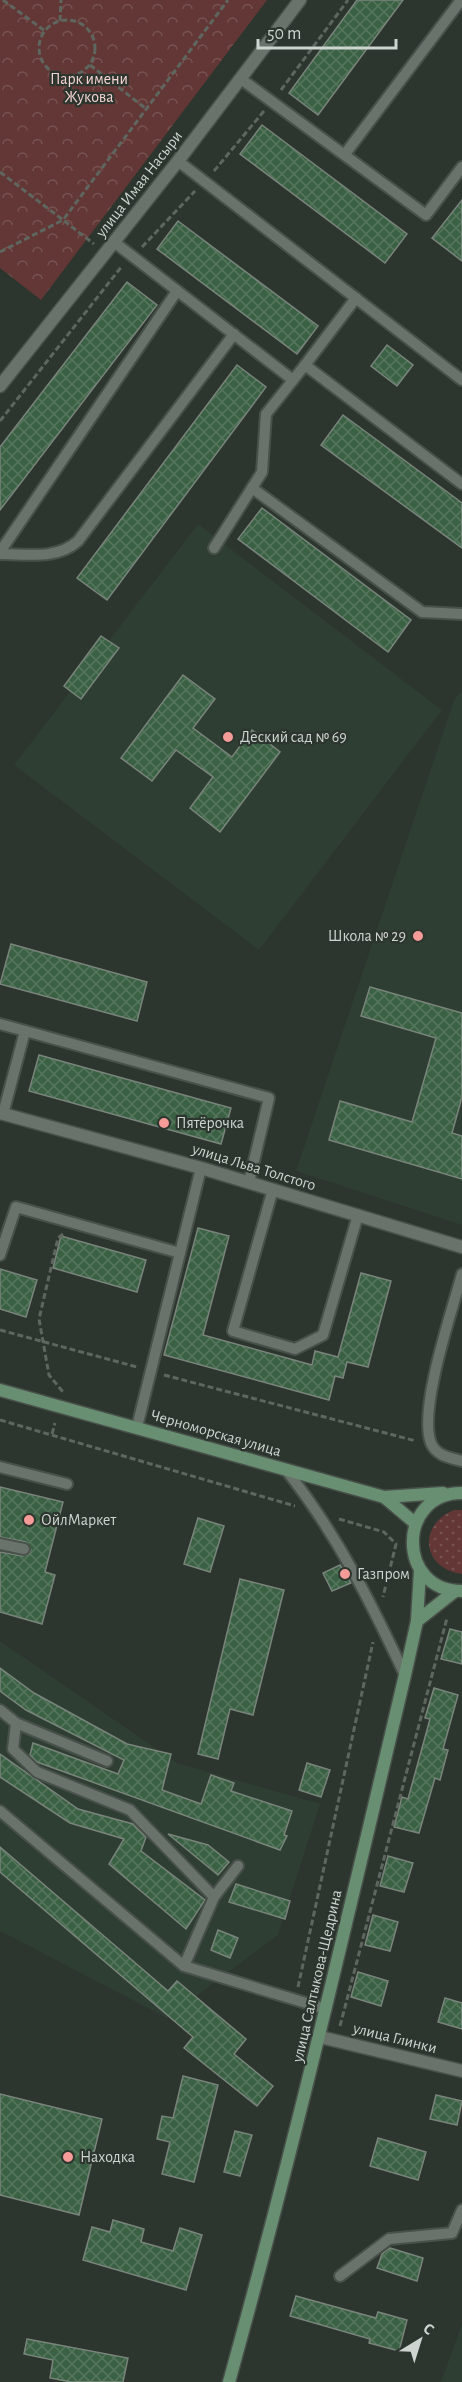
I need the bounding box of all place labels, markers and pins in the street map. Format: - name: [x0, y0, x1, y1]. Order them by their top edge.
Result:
- place label: Деский сад № 69: [240, 729, 347, 745]
- marker: Деский сад № 69: [221, 730, 235, 744]
- place label: Школа № 29: [328, 928, 406, 944]
- marker: Школа № 29: [411, 929, 425, 943]
- place label: Пятёрочка: [176, 1115, 244, 1131]
- marker: Пятёрочка: [157, 1116, 171, 1130]
- place label: ОйлМаркет: [41, 1512, 116, 1528]
- marker: ОйлМаркет: [22, 1513, 36, 1527]
- place label: Газпром: [357, 1566, 410, 1582]
- marker: Газпром: [338, 1567, 352, 1581]
- place label: Находка: [80, 2149, 135, 2165]
- marker: Находка: [61, 2150, 75, 2164]

